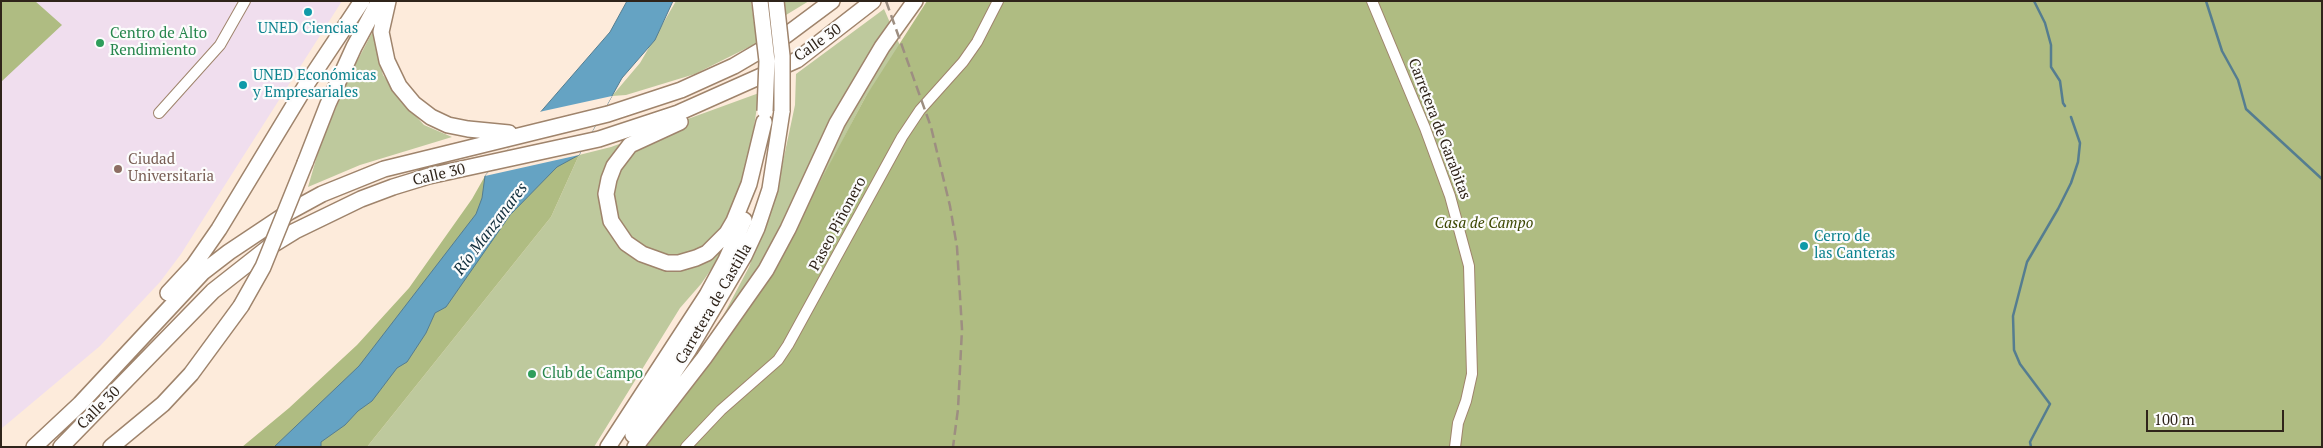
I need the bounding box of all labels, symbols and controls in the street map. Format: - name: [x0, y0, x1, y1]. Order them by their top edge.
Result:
- marker: UNED Ciencias: [302, 6, 314, 18]
- place label: UNED Ciencias: [258, 20, 358, 38]
- street label: Calle 30: [791, 20, 845, 66]
- place label: Centro de Alto Rendimiento: [110, 25, 207, 60]
- marker: Centro de Alto Rendimiento: [94, 37, 106, 49]
- street label: Carretera de Garabitas: [1404, 56, 1474, 202]
- place label: UNED Económicas y Empresariales: [253, 67, 377, 102]
- marker: UNED Económicas y Empresariales: [237, 79, 249, 91]
- place label: Ciudad Universitaria: [128, 151, 214, 186]
- street label: Calle 30: [411, 160, 467, 190]
- marker: Ciudad Universitaria: [112, 163, 124, 175]
- street label: Paseo Piñonero: [806, 174, 870, 274]
- water label: Río Manzanares: [450, 179, 532, 279]
- park label: Casa de Campo: [1435, 215, 1533, 233]
- place label: Cerro de las Canteras: [1814, 228, 1895, 263]
- street label: Carretera de Castilla: [672, 240, 756, 368]
- marker: Cerro de las Canteras: [1798, 240, 1810, 252]
- place label: Club de Campo: [542, 365, 643, 383]
- marker: Club de Campo: [526, 368, 538, 380]
- street label: Calle 30: [74, 383, 124, 433]
- scale bar: [2148, 400, 2286, 432]
- text: 100 m: [2154, 409, 2195, 429]

